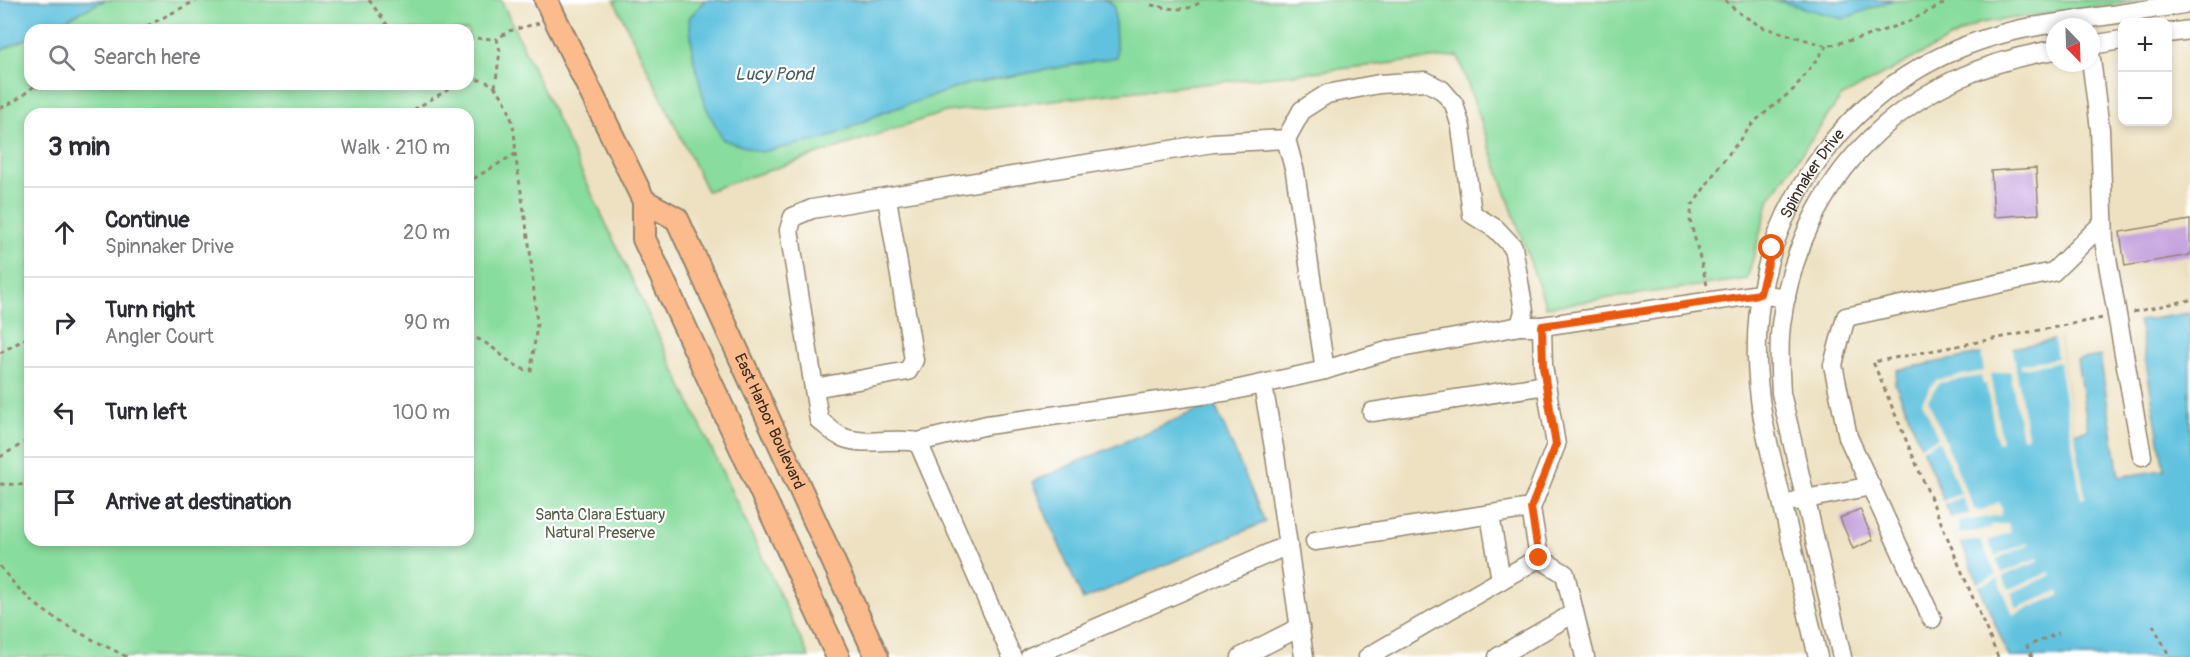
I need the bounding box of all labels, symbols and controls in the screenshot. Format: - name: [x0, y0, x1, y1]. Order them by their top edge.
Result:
- north arrow: [2046, 18, 2100, 72]
- map controls: [2118, 18, 2172, 126]
- button: +: [2118, 18, 2172, 72]
- search box: [24, 24, 474, 90]
- icon: search: [45, 41, 78, 74]
- text: Search here: [93, 43, 200, 71]
- water label: Lucy Pond: [735, 63, 815, 86]
- button: −: [2118, 72, 2172, 126]
- street label: Spinnaker Drive: [1776, 125, 1849, 222]
- text: 3 min: [48, 131, 110, 163]
- text: Walk · 210 m: [341, 135, 450, 160]
- text: Continue: [105, 206, 189, 234]
- icon: ahead: [48, 216, 81, 249]
- text: 20 m: [403, 220, 450, 245]
- text: Spinnaker Drive: [105, 234, 234, 259]
- route start: [1758, 234, 1784, 260]
- text: Turn right: [105, 296, 195, 324]
- icon: right: [48, 306, 81, 339]
- text: 90 m: [404, 310, 450, 335]
- text: Angler Court: [105, 324, 214, 349]
- street label: East Harbor Boulevard: [730, 350, 809, 492]
- icon: left: [48, 396, 81, 429]
- text: Turn left: [105, 398, 187, 426]
- text: 100 m: [393, 400, 450, 425]
- icon: arrive: [48, 486, 81, 519]
- text: Arrive at destination: [105, 488, 291, 516]
- park label: Santa Clara Estuary Natural Preserve: [535, 505, 665, 543]
- route end: [1525, 544, 1551, 570]

